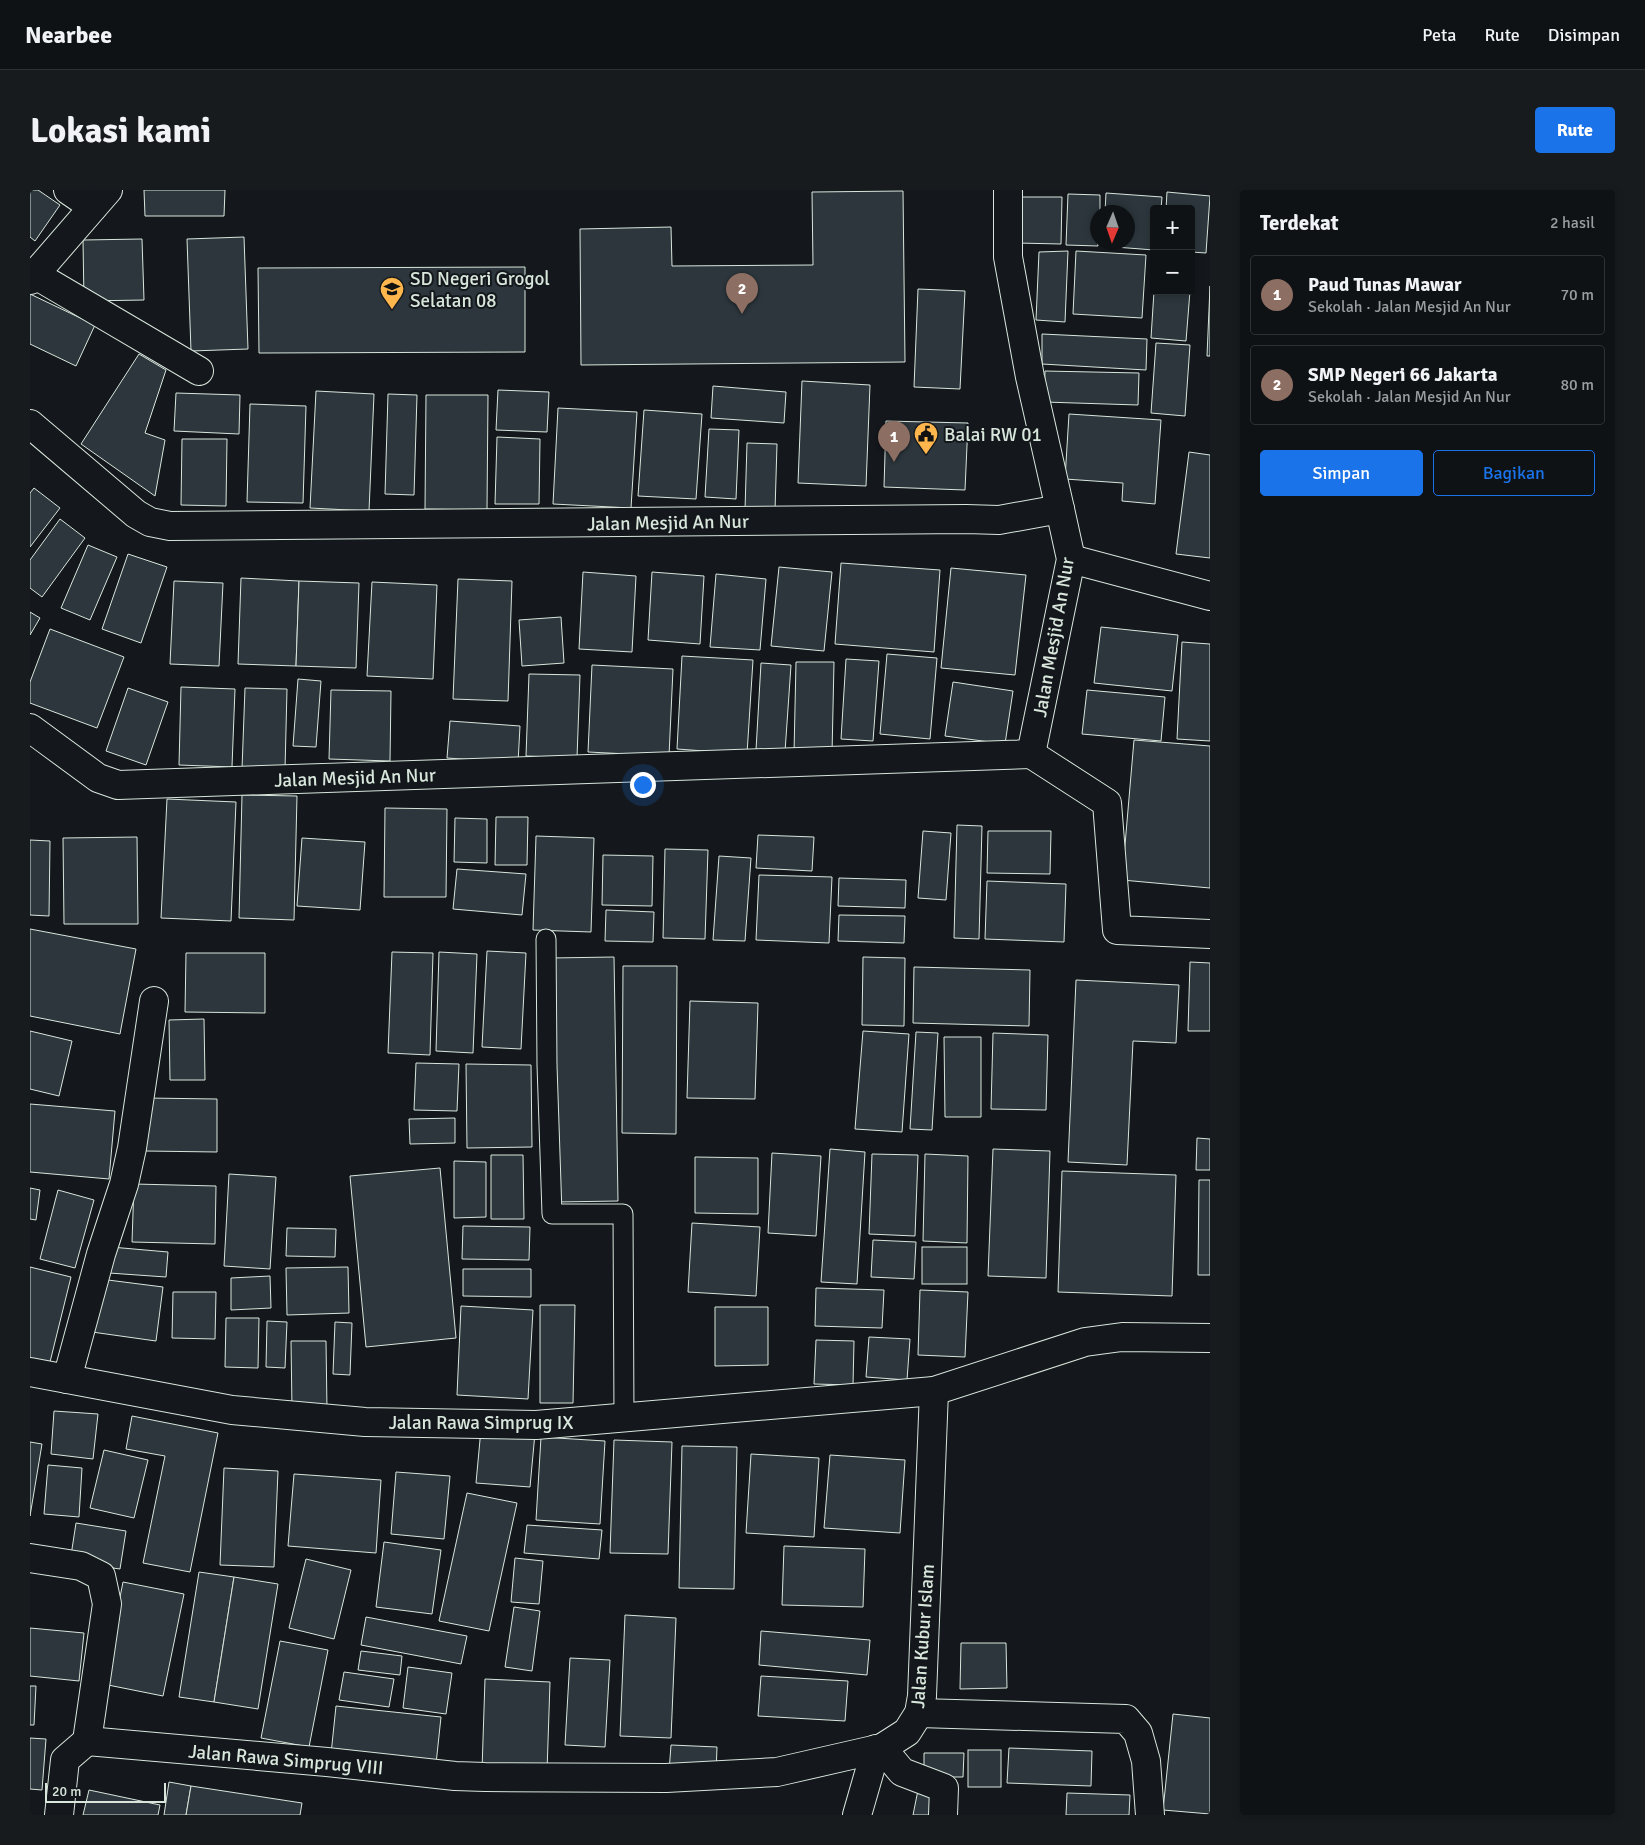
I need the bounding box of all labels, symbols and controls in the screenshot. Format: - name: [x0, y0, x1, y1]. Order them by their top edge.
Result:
- text: Nearbee: [25, 20, 112, 50]
- text: Peta: [1422, 24, 1456, 46]
- text: Rute: [1484, 24, 1520, 46]
- text: Disimpan: [1548, 24, 1620, 46]
- button: Rute: [1535, 107, 1615, 153]
- text: Lokasi kami: [30, 109, 211, 152]
- north arrow: [1090, 205, 1135, 250]
- map controls: [1150, 205, 1195, 295]
- button: +: [1150, 205, 1195, 250]
- text: Terdekat: [1260, 210, 1339, 236]
- text: 2 hasil: [1550, 213, 1595, 233]
- button: −: [1150, 250, 1195, 295]
- place label: SD Negeri Grogol Selatan 08: [410, 267, 550, 313]
- pin: 2: [726, 273, 758, 314]
- text: Paud Tunas Mawar: [1308, 273, 1462, 297]
- school or university icon: SD Negeri Grogol Selatan 08: [379, 276, 405, 310]
- text: 1: [1273, 285, 1281, 305]
- text: 70 m: [1560, 285, 1594, 305]
- text: Sekolah · Jalan Mesjid An Nur: [1308, 297, 1511, 317]
- text: SMP Negeri 66 Jakarta: [1308, 363, 1498, 387]
- text: 2: [1273, 375, 1281, 395]
- text: 80 m: [1560, 375, 1594, 395]
- text: Sekolah · Jalan Mesjid An Nur: [1308, 387, 1511, 407]
- pin: 1: [878, 421, 910, 462]
- public building icon: Balai RW 01: [913, 421, 939, 455]
- place label: Balai RW 01: [944, 423, 1042, 447]
- button: Simpan: [1260, 450, 1423, 496]
- button: Bagikan: [1433, 450, 1595, 496]
- street label: Jalan Mesjid An Nur: [587, 510, 749, 536]
- street label: Jalan Mesjid An Nur: [1028, 555, 1080, 719]
- street label: Jalan Mesjid An Nur: [274, 763, 436, 793]
- your location: [630, 772, 656, 798]
- street label: Jalan Rawa Simprug IX: [389, 1411, 573, 1435]
- street label: Jalan Kubur Islam: [906, 1563, 940, 1709]
- street label: Jalan Rawa Simprug VIII: [187, 1740, 384, 1780]
- scale bar: [45, 1780, 166, 1803]
- text: 20 m: [52, 1783, 81, 1800]

